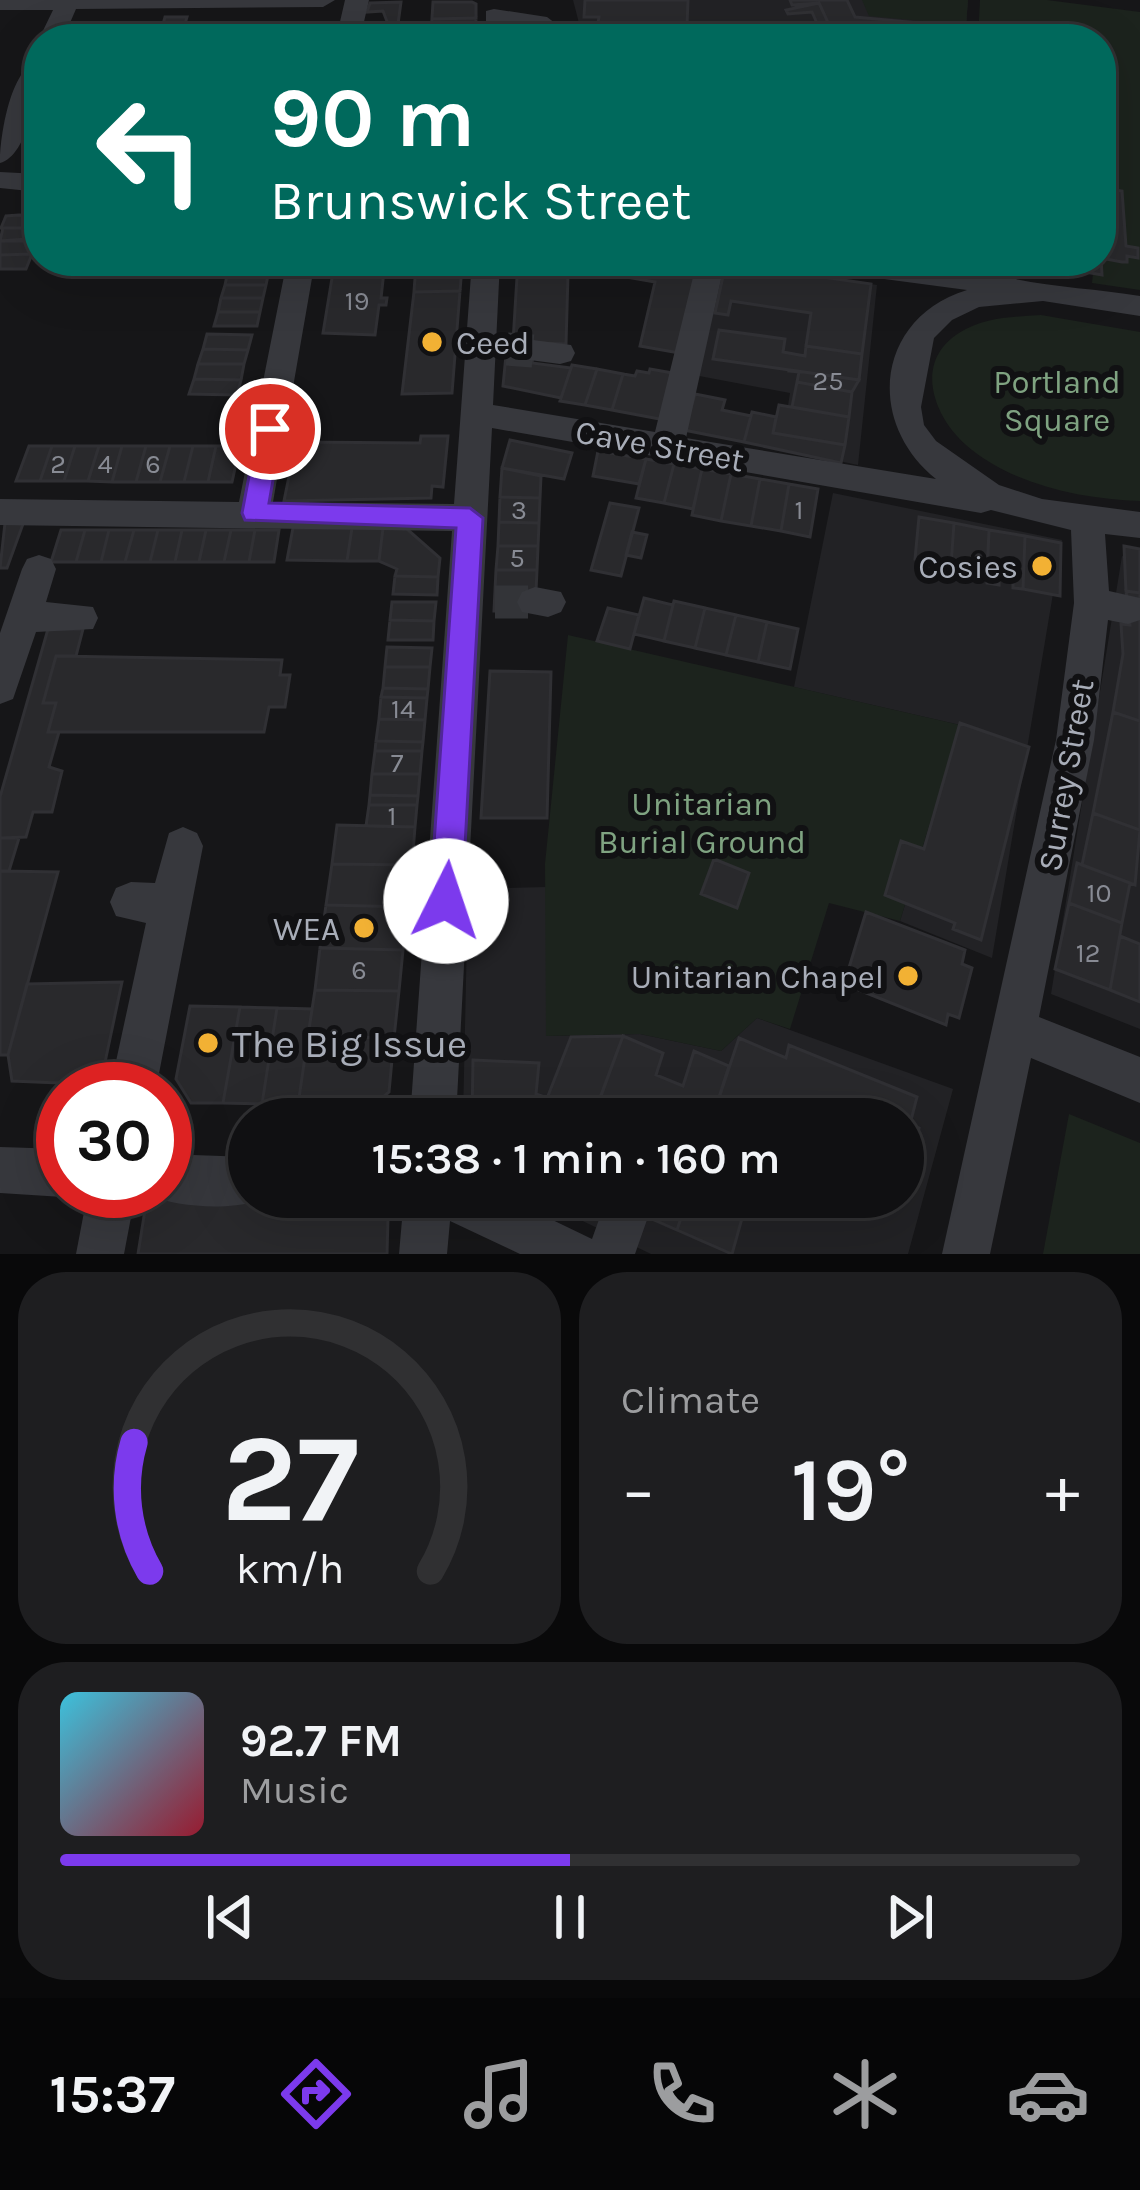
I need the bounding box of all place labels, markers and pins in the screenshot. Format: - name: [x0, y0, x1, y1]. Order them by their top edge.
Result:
- place label: Ceed: [456, 324, 530, 362]
- marker: Ceed: [419, 329, 445, 355]
- pin: [219, 378, 321, 480]
- place label: Cosies: [918, 548, 1018, 586]
- marker: Cosies: [1029, 553, 1055, 579]
- place label: WEA: [273, 910, 340, 948]
- marker: WEA: [351, 915, 377, 941]
- place label: Unitarian Chapel: [631, 958, 884, 996]
- marker: Unitarian Chapel: [895, 963, 921, 989]
- place label: The Big Issue: [232, 1021, 467, 1067]
- marker: The Big Issue: [195, 1030, 221, 1056]

